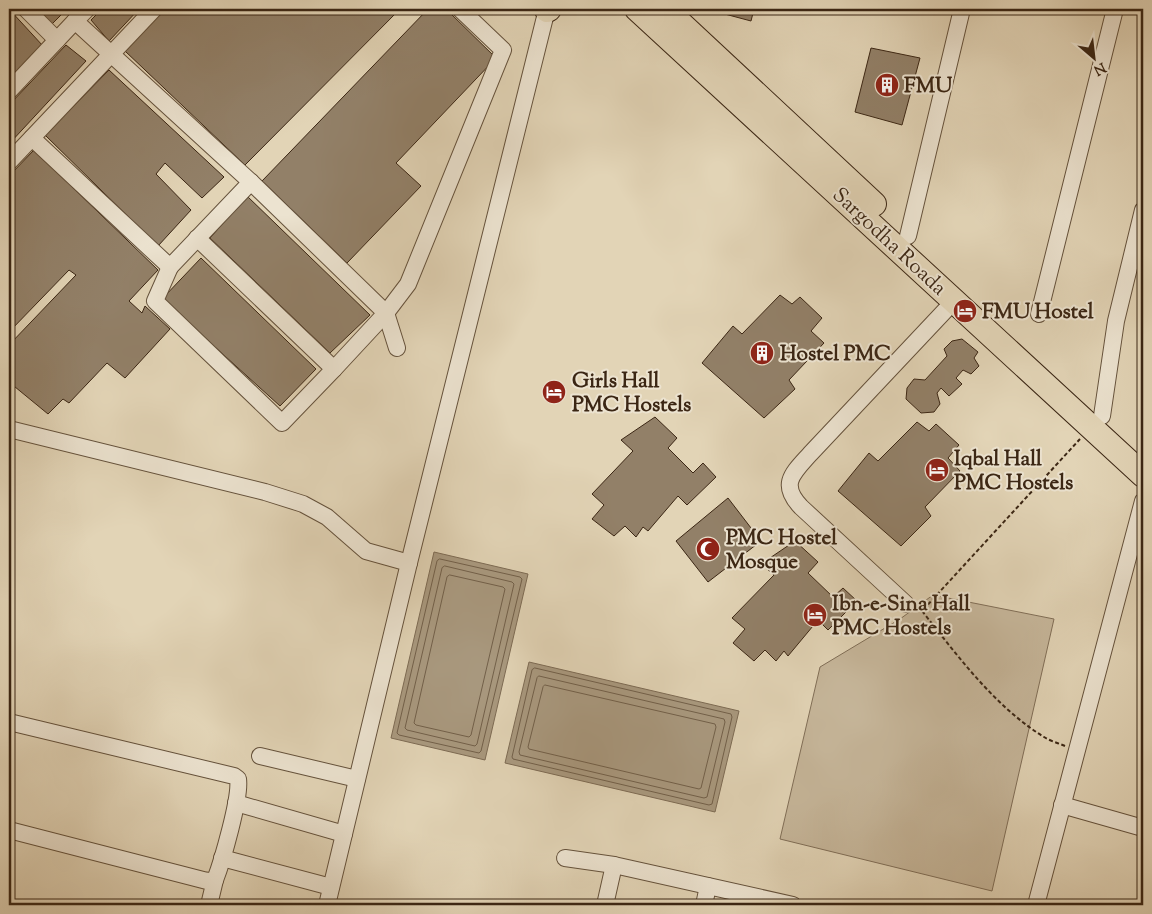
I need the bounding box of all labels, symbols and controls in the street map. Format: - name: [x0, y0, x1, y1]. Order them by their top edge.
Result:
- north arrow: [1070, 32, 1120, 82]
- text: N: [1090, 56, 1109, 79]
- building icon: FMU: [874, 72, 900, 98]
- place label: FMU: [904, 72, 953, 102]
- street label: Sargodha Roada: [825, 181, 953, 304]
- hotel icon: FMU Hostel: [952, 298, 978, 324]
- place label: FMU Hostel: [982, 298, 1094, 328]
- building icon: Hostel PMC: [749, 340, 775, 366]
- place label: Hostel PMC: [780, 340, 891, 370]
- place label: Girls Hall PMC Hostels: [572, 367, 691, 421]
- hotel icon: Girls Hall PMC Hostels: [541, 379, 567, 405]
- place label: Iqbal Hall PMC Hostels: [954, 445, 1073, 499]
- hotel icon: Iqbal Hall PMC Hostels: [924, 457, 950, 483]
- place label: PMC Hostel Mosque: [726, 524, 837, 578]
- mosque icon: PMC Hostel Mosque: [695, 536, 721, 562]
- place label: Ibn-e-Sina Hall PMC Hostels: [832, 590, 970, 644]
- hotel icon: Ibn-e-Sina Hall PMC Hostels: [802, 602, 828, 628]

